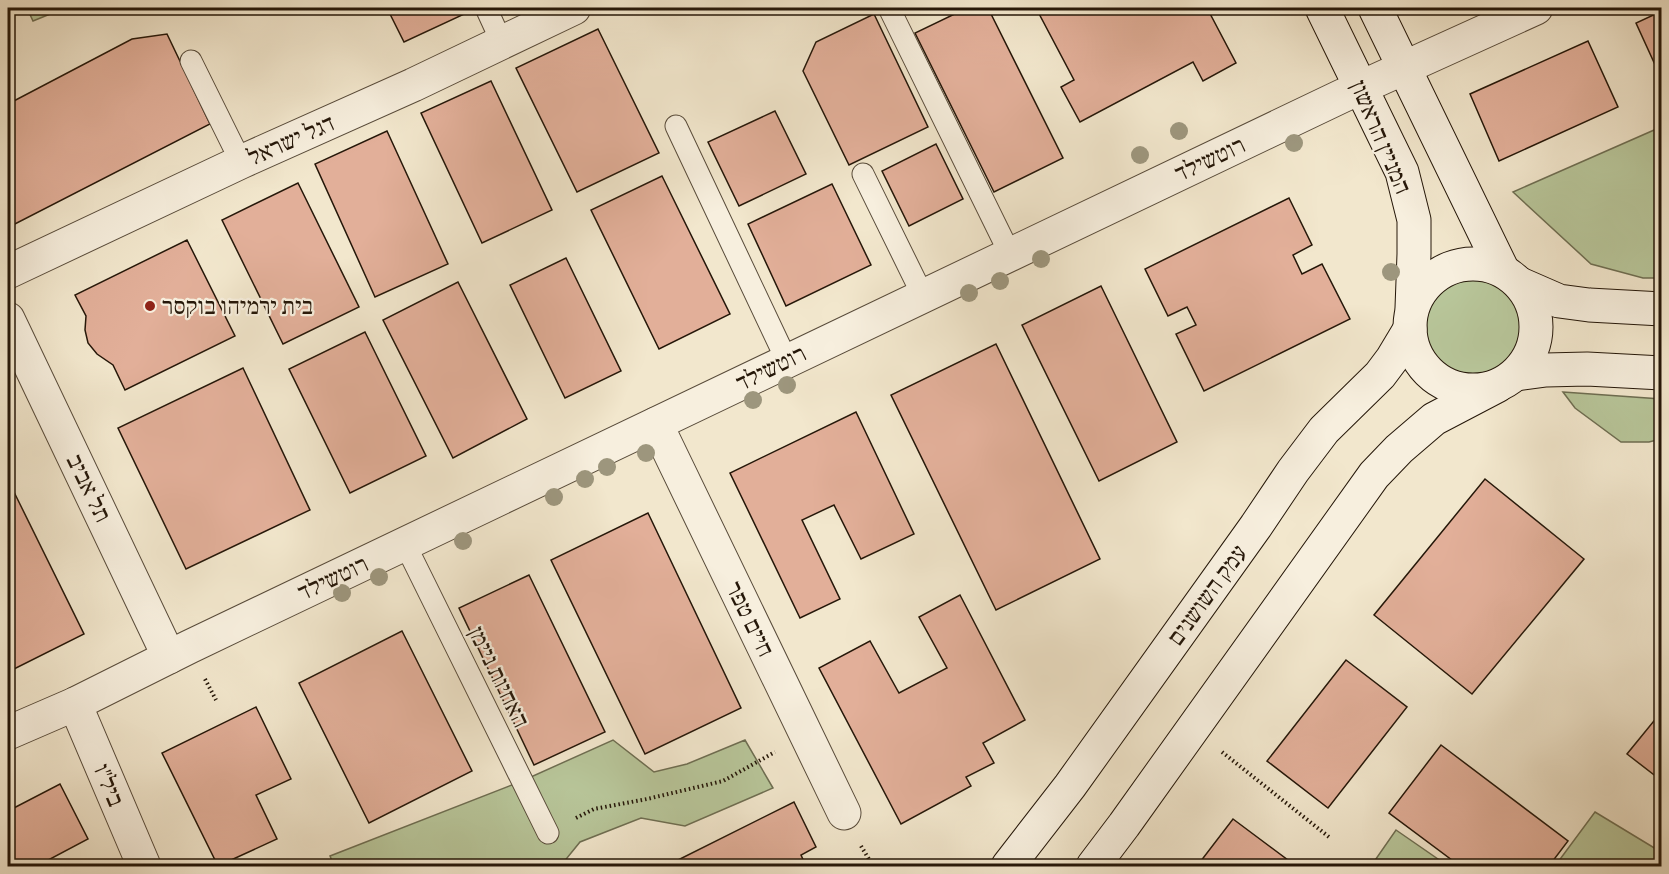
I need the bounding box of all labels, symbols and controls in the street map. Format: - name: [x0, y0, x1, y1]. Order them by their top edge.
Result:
- street label: המניין הראשון: [1343, 75, 1419, 199]
- street label: דגל ישראל: [242, 107, 340, 173]
- street label: רוטשילד: [1169, 129, 1251, 189]
- place label: בית ירמיהו בוקסר: [162, 290, 313, 322]
- marker: בית ירמיהו בוקסר: [143, 299, 157, 313]
- street label: רוטשילד: [730, 337, 812, 399]
- street label: תל אביב: [59, 448, 119, 528]
- street label: עמק השושנים: [1160, 538, 1254, 652]
- street label: רוטשילד: [292, 548, 374, 608]
- street label: חיים טפר: [718, 576, 782, 662]
- street label: האחיות ניימן: [461, 621, 537, 733]
- street label: ביל"ו: [86, 759, 132, 811]

